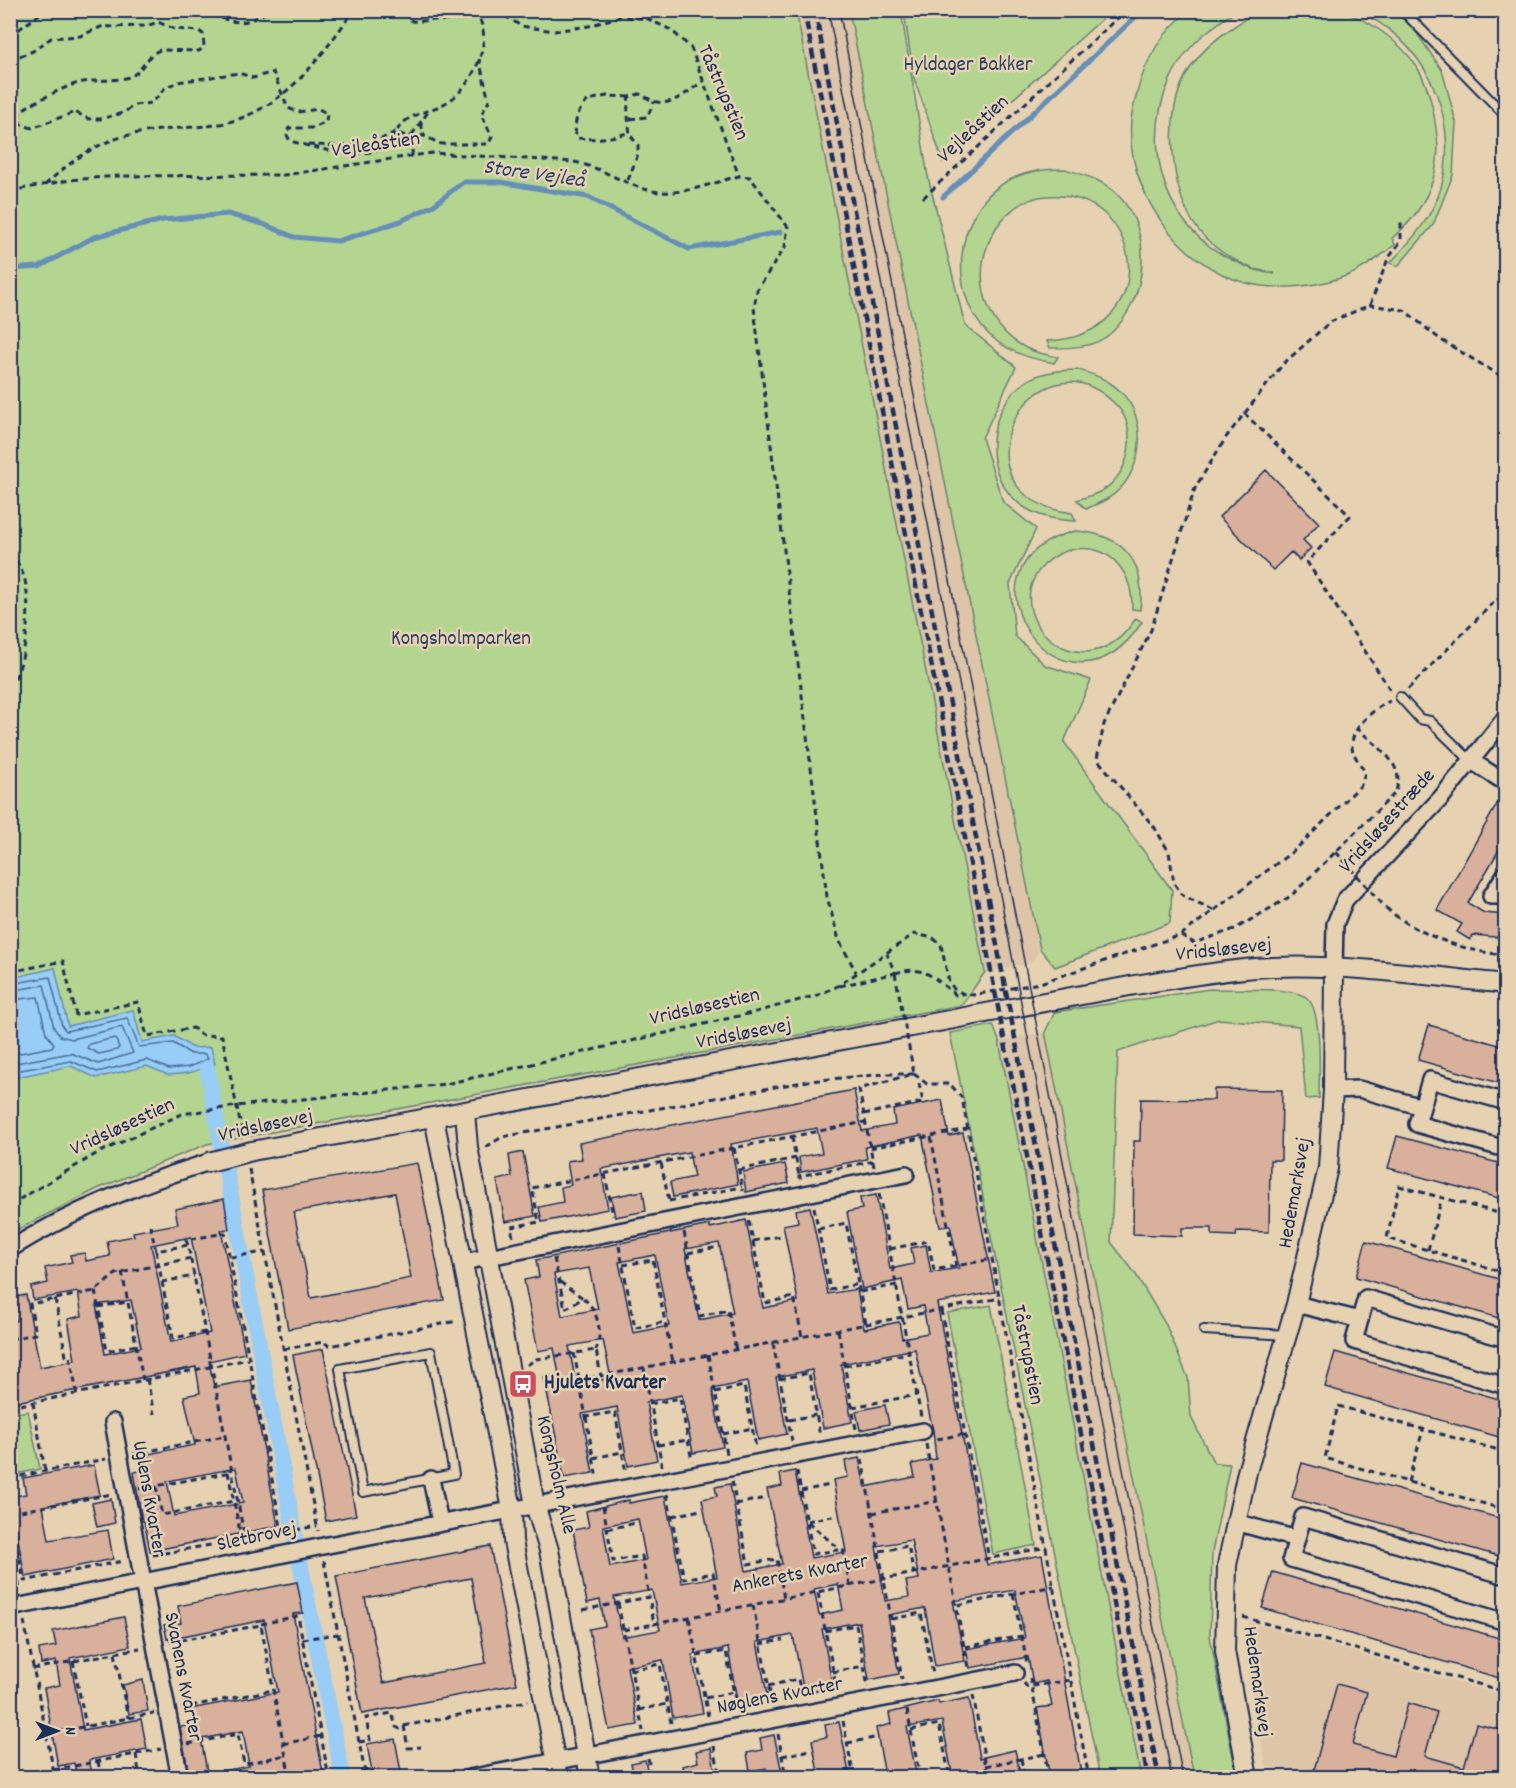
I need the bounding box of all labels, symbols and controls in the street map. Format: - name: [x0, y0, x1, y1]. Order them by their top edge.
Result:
- street label: Tåstrupstien: [688, 40, 756, 146]
- park label: Hyldager Bakker: [903, 51, 1033, 81]
- street label: Vejleåstien: [931, 89, 1017, 171]
- street label: Vejleåstien: [330, 125, 422, 167]
- water label: Store Vejleå: [481, 153, 588, 198]
- park label: Kongsholmparken: [391, 625, 531, 655]
- street label: Vridsløsestræde: [1333, 763, 1443, 881]
- street label: Vridsløsevej: [1175, 931, 1273, 971]
- street label: Vridsløsestien: [647, 981, 763, 1035]
- street label: Vridsløsevej: [694, 1011, 794, 1059]
- street label: Vridsløsestien: [66, 1091, 180, 1165]
- street label: Vridsløsevej: [216, 1102, 316, 1152]
- street label: Hedemarksvej: [1271, 1135, 1321, 1251]
- street label: Tåstrupstien: [1002, 1302, 1050, 1408]
- bus stop icon: Hjulets Kvarter: [507, 1368, 539, 1400]
- place label: Hjulets Kvarter: [544, 1369, 667, 1399]
- street label: Kongsholm Alle: [527, 1413, 583, 1537]
- street label: Uglens Kvarter: [123, 1438, 173, 1560]
- street label: Sletbrovej: [214, 1515, 300, 1561]
- street label: Ankerets Kvarter: [729, 1547, 871, 1603]
- street label: Svanens Kvarter: [155, 1610, 209, 1744]
- street label: Hedemarksvej: [1233, 1624, 1279, 1740]
- street label: Nøglens Kvarter: [715, 1670, 846, 1724]
- north arrow: [27, 1701, 87, 1761]
- text: N: [58, 1727, 81, 1735]

